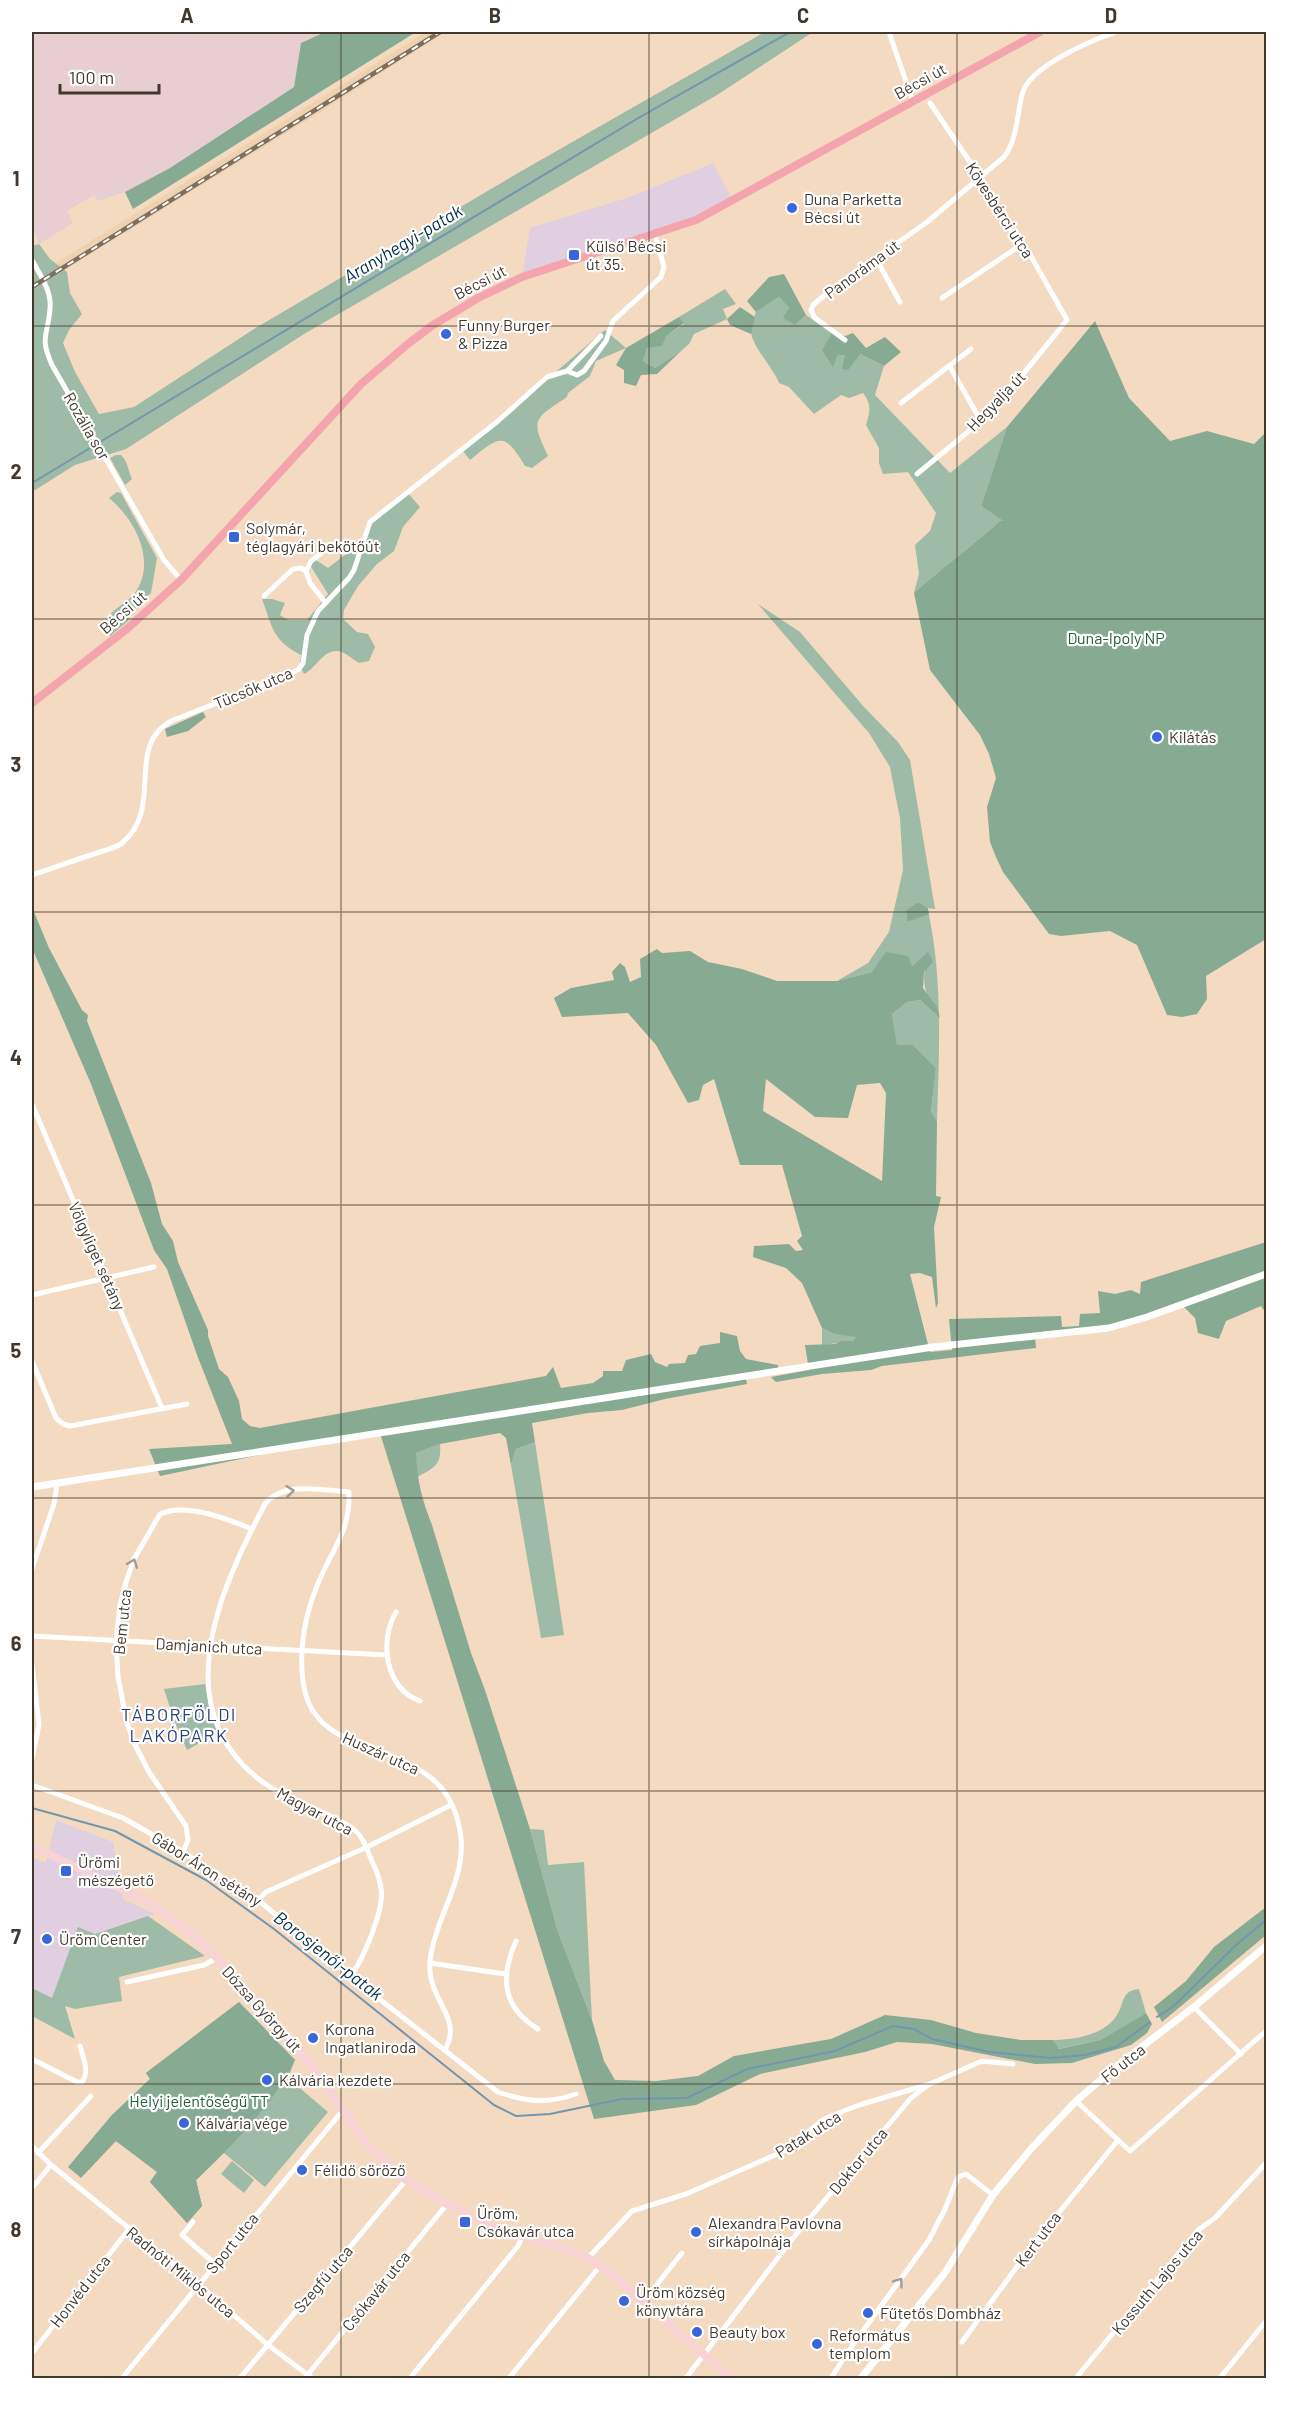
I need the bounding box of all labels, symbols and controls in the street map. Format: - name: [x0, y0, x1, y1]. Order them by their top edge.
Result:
- text: A: [180, 3, 194, 27]
- text: B: [489, 3, 501, 27]
- text: C: [797, 3, 809, 27]
- text: D: [1105, 3, 1117, 27]
- scale bar: [60, 57, 159, 95]
- street label: Bécsi út: [891, 59, 949, 103]
- text: 100 m: [69, 66, 114, 88]
- street label: Kövesbérci utca: [962, 158, 1038, 261]
- text: 1: [12, 166, 20, 190]
- place label: Duna Parketta Bécsi út: [804, 189, 902, 226]
- water label: Aranyhegyi-patak: [339, 199, 466, 287]
- marker: Duna Parketta Bécsi út: [785, 201, 799, 215]
- street label: Panoráma út: [821, 235, 903, 302]
- place label: Külső Bécsi út 35.: [586, 236, 666, 273]
- marker: Külső Bécsi út 35.: [567, 248, 581, 262]
- street label: Bécsi út: [450, 260, 509, 303]
- place label: Funny Burger & Pizza: [458, 315, 550, 352]
- marker: Funny Burger & Pizza: [439, 327, 453, 341]
- street label: Hegyalja út: [962, 367, 1029, 435]
- street label: Rozália sor: [60, 388, 115, 463]
- text: 2: [10, 459, 22, 483]
- place label: Solymár, téglagyári bekötőút: [246, 518, 380, 555]
- marker: Solymár, téglagyári bekötőút: [227, 530, 241, 544]
- street label: Bécsi út: [95, 586, 150, 637]
- park label: Duna-Ipoly NP: [1067, 628, 1165, 647]
- street label: Tücsök utca: [211, 662, 295, 713]
- place label: Kilátás: [1169, 727, 1216, 746]
- marker: Kilátás: [1150, 730, 1164, 744]
- text: 3: [11, 752, 21, 776]
- text: 4: [10, 1045, 22, 1069]
- street label: Völgyliget sétány: [65, 1199, 130, 1313]
- text: 5: [11, 1338, 22, 1362]
- one-way arrow: [285, 1485, 295, 1498]
- one-way arrow: [125, 1559, 138, 1569]
- street label: Bem utca: [109, 1588, 134, 1656]
- text: 6: [11, 1631, 22, 1655]
- street label: Damjanich utca: [155, 1633, 263, 1658]
- district label: TÁBORFÖLDI LAKÓPARK: [121, 1703, 237, 1746]
- street label: Huszár utca: [340, 1727, 422, 1778]
- street label: Magyar utca: [274, 1783, 356, 1838]
- street label: Gábor Áron sétány: [149, 1827, 266, 1910]
- place label: Ürömi mészégető: [78, 1852, 154, 1889]
- marker: Ürömi mészégető: [59, 1864, 73, 1878]
- water label: Borosjenői-patak: [270, 1906, 388, 2005]
- text: 7: [11, 1924, 21, 1948]
- place label: Üröm Center: [59, 1929, 147, 1948]
- marker: Üröm Center: [40, 1932, 54, 1946]
- street label: Dózsa György út: [219, 1962, 306, 2056]
- place label: Korona Ingatlaniroda: [325, 2019, 416, 2056]
- marker: Korona Ingatlaniroda: [306, 2031, 320, 2045]
- street label: Fő utca: [1097, 2039, 1149, 2086]
- place label: Kálvária kezdete: [279, 2070, 392, 2089]
- marker: Kálvária kezdete: [260, 2073, 274, 2087]
- park label: Helyi jelentőségű TT: [129, 2091, 269, 2110]
- street label: Patak utca: [772, 2106, 844, 2161]
- place label: Kálvária vége: [196, 2113, 287, 2132]
- marker: Kálvária vége: [177, 2116, 191, 2130]
- street label: Doktor utca: [824, 2124, 891, 2198]
- place label: Félidő söröző: [314, 2160, 406, 2179]
- marker: Félidő söröző: [295, 2163, 309, 2177]
- place label: Üröm, Csókavár utca: [477, 2203, 574, 2240]
- street label: Kert utca: [1011, 2208, 1064, 2270]
- street label: Sport utca: [201, 2209, 262, 2277]
- place label: Alexandra Pavlovna sírkápolnája: [708, 2213, 842, 2250]
- marker: Üröm, Csókavár utca: [458, 2215, 472, 2229]
- text: 8: [11, 2217, 22, 2241]
- street label: Radnóti Miklós utca: [123, 2222, 239, 2321]
- marker: Alexandra Pavlovna sírkápolnája: [689, 2225, 703, 2239]
- street label: Kossuth Lajos utca: [1107, 2225, 1206, 2338]
- street label: Szegfű utca: [289, 2241, 356, 2316]
- street label: Csókavár utca: [338, 2247, 414, 2334]
- street label: Honvéd utca: [46, 2251, 114, 2330]
- one-way arrow: [892, 2277, 903, 2288]
- place label: Üröm község könyvtára: [636, 2282, 725, 2319]
- marker: Üröm község könyvtára: [617, 2294, 631, 2308]
- place label: Fűtetős Dombház: [880, 2303, 1001, 2322]
- marker: Fűtetős Dombház: [861, 2306, 875, 2320]
- place label: Beauty box: [709, 2322, 786, 2341]
- marker: Beauty box: [690, 2325, 704, 2339]
- place label: Református templom: [829, 2325, 910, 2362]
- marker: Református templom: [810, 2337, 824, 2351]

